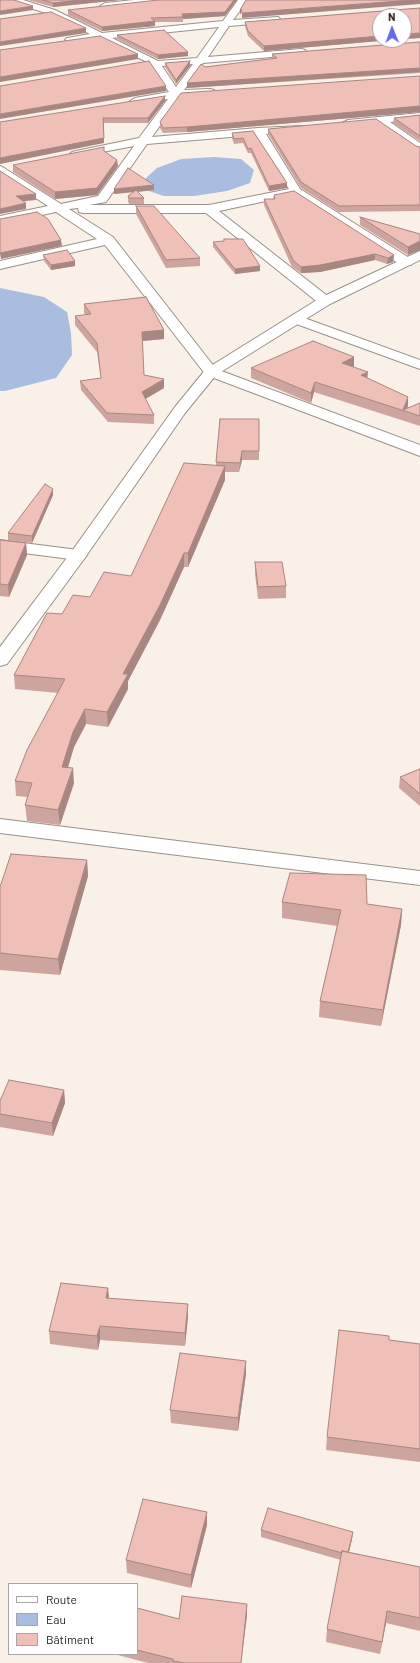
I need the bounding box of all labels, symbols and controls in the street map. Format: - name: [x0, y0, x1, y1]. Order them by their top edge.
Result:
- north arrow: [372, 8, 412, 48]
- text: N: [388, 10, 396, 23]
- legend: [8, 1583, 138, 1655]
- text: Route: [46, 1592, 77, 1606]
- text: Eau: [46, 1612, 66, 1626]
- text: Bâtiment: [46, 1632, 94, 1646]

